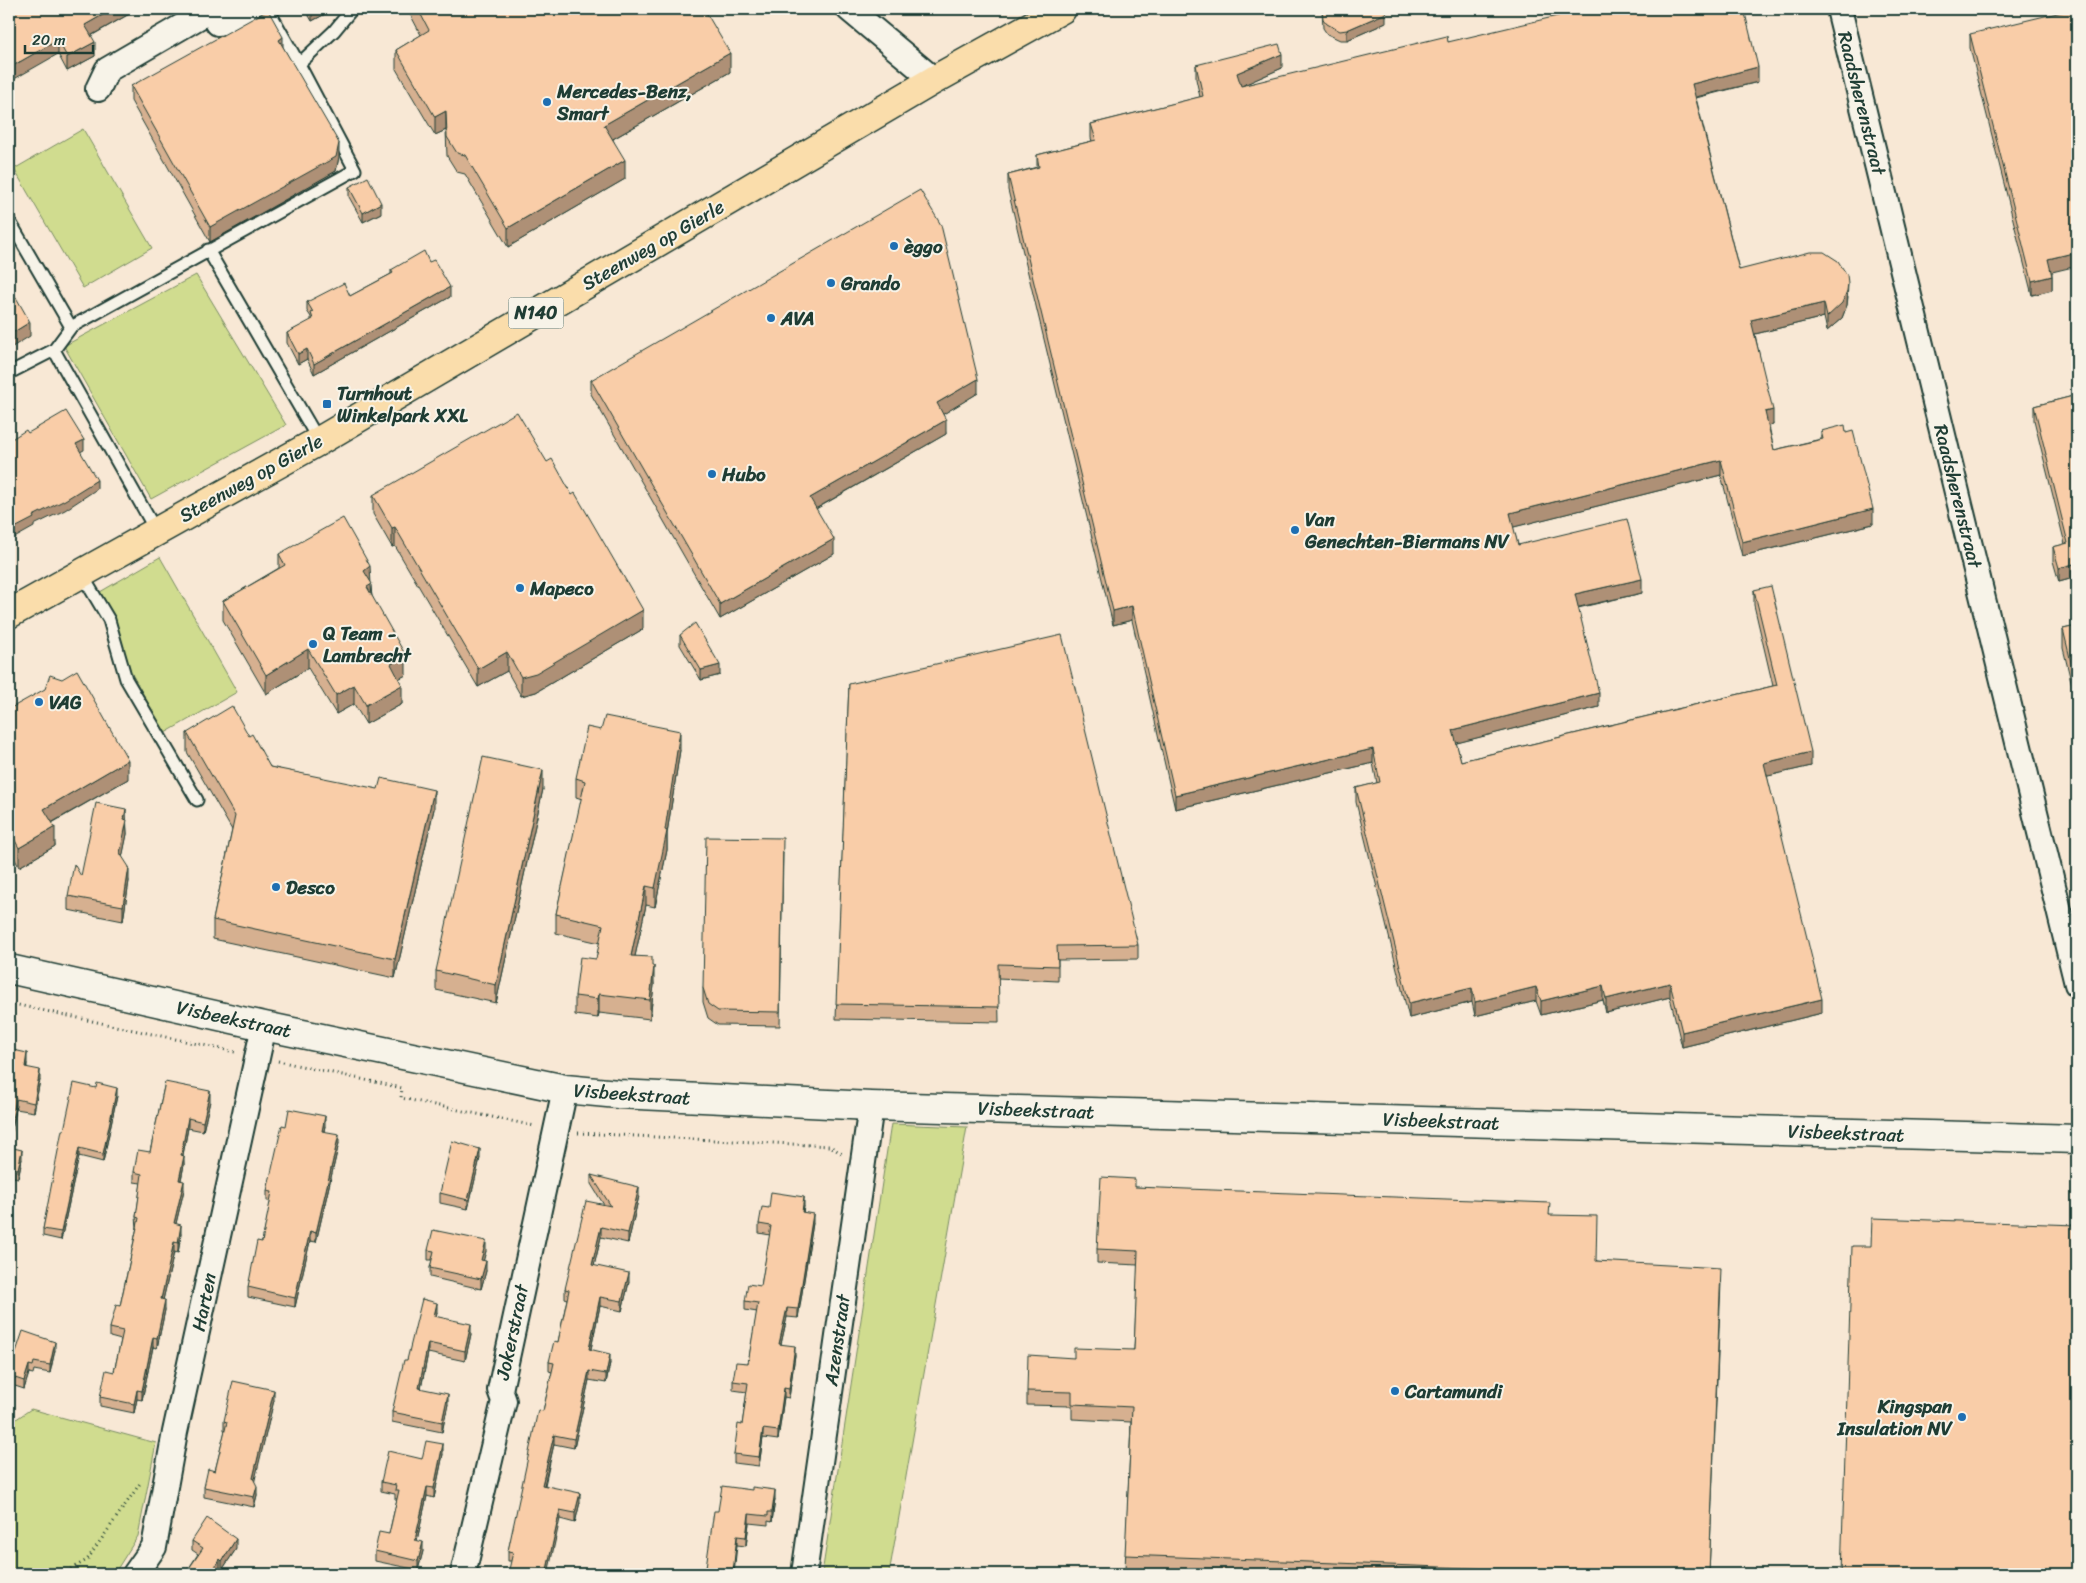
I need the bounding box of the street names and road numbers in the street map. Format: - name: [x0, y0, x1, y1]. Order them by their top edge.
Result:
- street label: Raadsherenstraat: [1828, 28, 1896, 180]
- street label: Steenweg op Gierle: [575, 190, 731, 299]
- road number: N140: [508, 298, 564, 328]
- street label: Raadsherenstraat: [1924, 421, 1992, 573]
- street label: Steenweg op Gierle: [173, 425, 329, 531]
- street label: Visbeekstraat: [174, 991, 294, 1047]
- street label: Visbeekstraat: [573, 1073, 691, 1115]
- street label: Visbeekstraat: [977, 1091, 1095, 1129]
- street label: Visbeekstraat: [1382, 1102, 1500, 1140]
- street label: Visbeekstraat: [1787, 1114, 1905, 1152]
- street label: Harten: [182, 1270, 226, 1334]
- street label: Jokerstraat: [486, 1280, 538, 1384]
- street label: Azenstraat: [814, 1291, 860, 1389]

